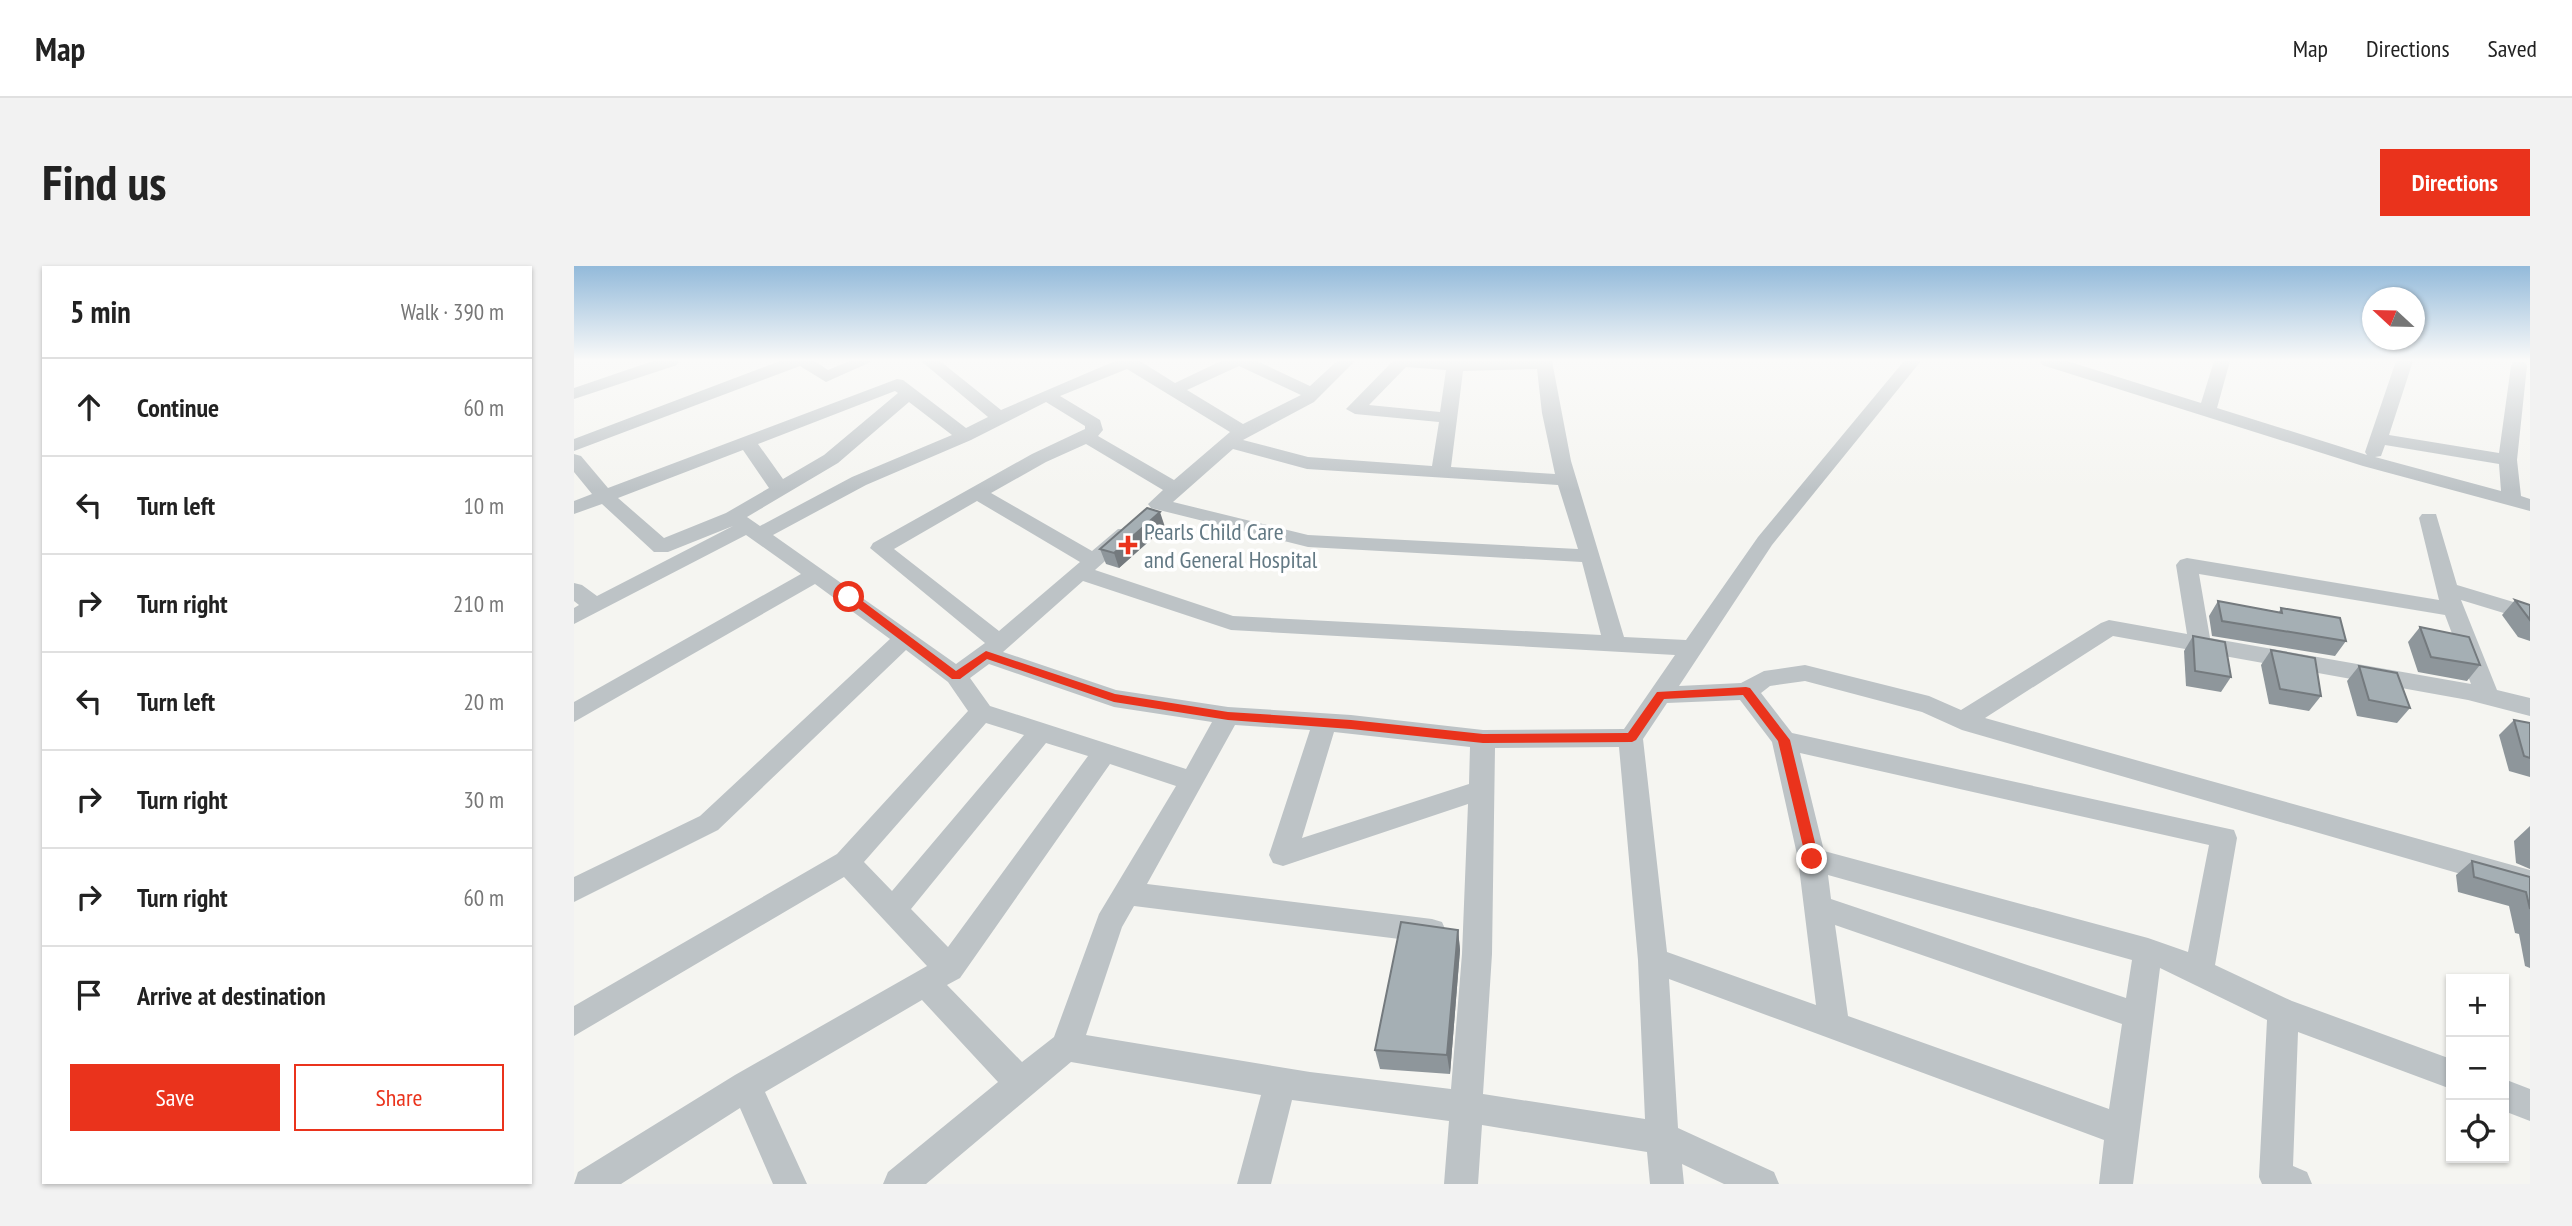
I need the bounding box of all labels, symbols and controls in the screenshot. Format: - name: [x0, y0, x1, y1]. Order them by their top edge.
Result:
- text: Map: [35, 27, 85, 70]
- text: Map: [2293, 33, 2328, 64]
- text: Directions: [2366, 33, 2450, 64]
- text: Saved: [2488, 33, 2537, 64]
- button: Directions: [2380, 149, 2530, 216]
- text: Find us: [42, 150, 166, 214]
- north arrow: [2362, 287, 2425, 350]
- text: 5 min: [70, 292, 131, 331]
- text: Walk · 390 m: [401, 297, 504, 326]
- icon: ahead: [70, 388, 108, 426]
- text: Continue: [137, 391, 219, 424]
- text: 60 m: [463, 393, 504, 422]
- icon: left: [70, 486, 108, 524]
- text: Turn left: [137, 489, 215, 522]
- text: 10 m: [463, 491, 504, 520]
- place label: Pearls Child Care and General Hospital: [1144, 516, 1318, 575]
- marker: Pearls Child Care and General Hospital: [1118, 535, 1138, 555]
- route start: [833, 581, 864, 612]
- icon: right: [70, 584, 108, 622]
- text: Turn right: [137, 587, 228, 620]
- text: 210 m: [453, 589, 504, 618]
- icon: left: [70, 682, 108, 720]
- text: Turn left: [137, 685, 215, 718]
- text: 20 m: [463, 687, 504, 716]
- icon: right: [70, 780, 108, 818]
- text: Turn right: [137, 783, 228, 816]
- text: 30 m: [463, 785, 504, 814]
- route end: [1796, 843, 1827, 874]
- icon: right: [70, 878, 108, 916]
- text: Turn right: [137, 881, 228, 914]
- text: 60 m: [463, 883, 504, 912]
- map controls: [2446, 974, 2509, 1163]
- button: +: [2446, 974, 2509, 1037]
- icon: arrive: [70, 976, 108, 1014]
- text: Arrive at destination: [137, 979, 326, 1012]
- button: −: [2446, 1037, 2509, 1100]
- button: Save: [70, 1064, 280, 1131]
- button: Share: [294, 1064, 504, 1131]
- button: locate: [2446, 1100, 2509, 1163]

